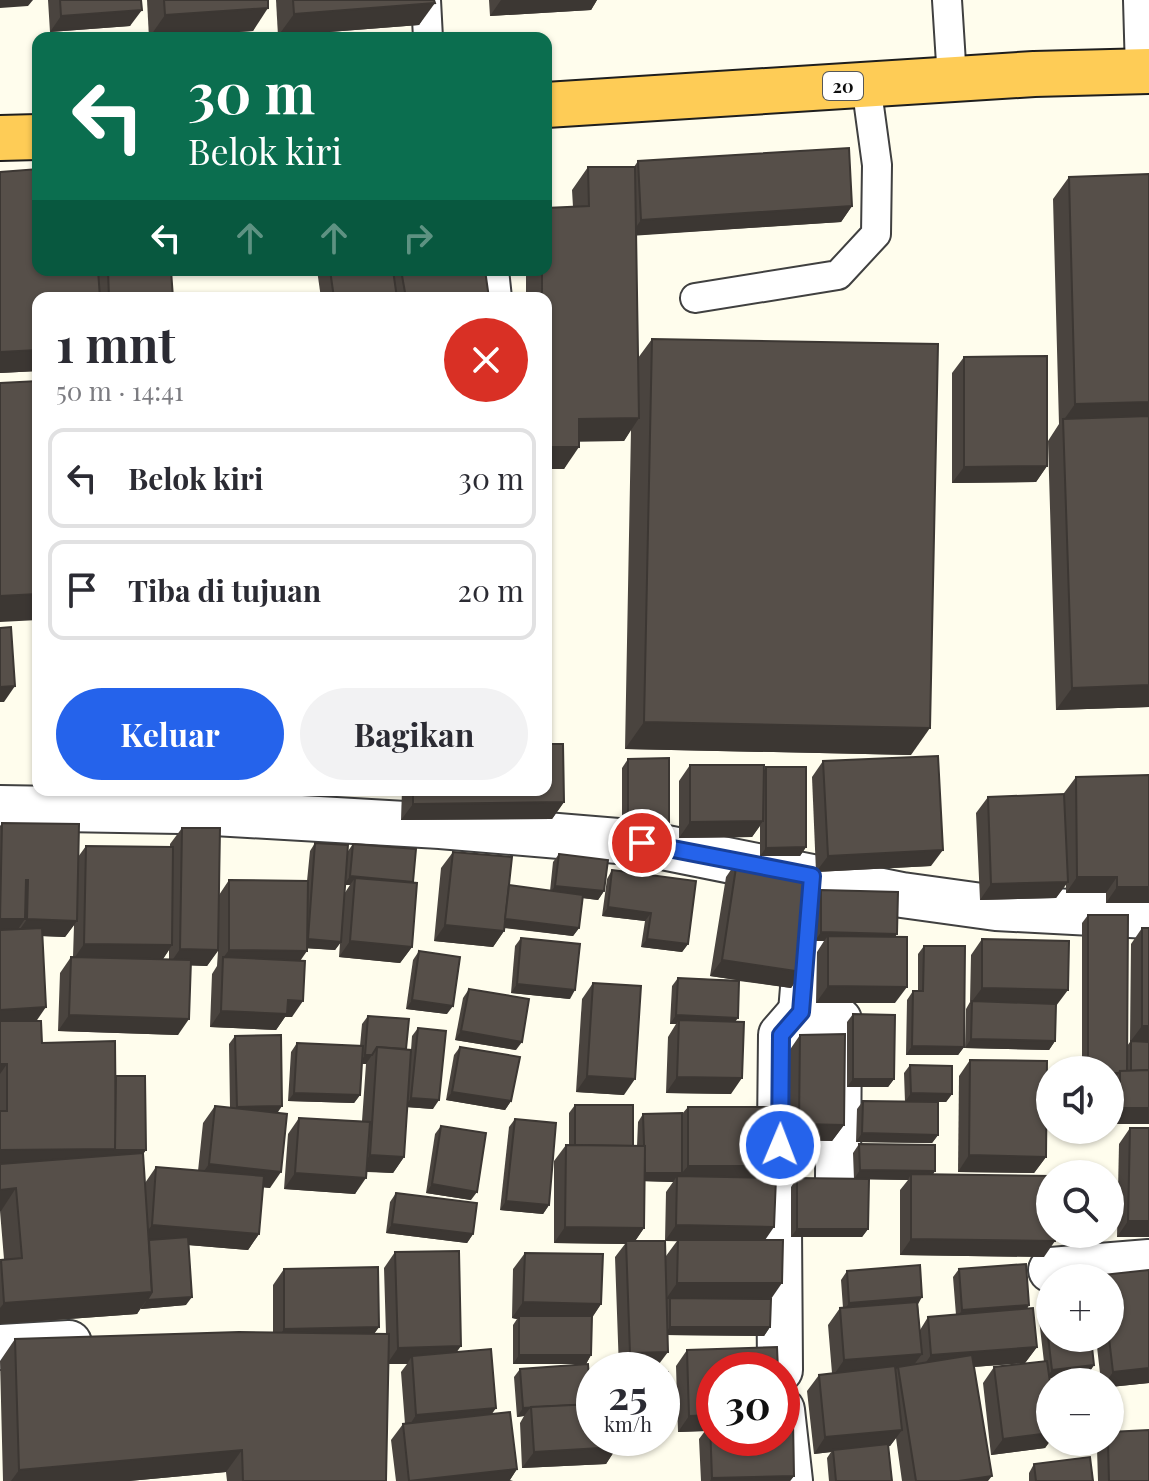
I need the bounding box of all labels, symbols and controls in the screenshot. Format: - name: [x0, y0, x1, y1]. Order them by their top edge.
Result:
- text: 30 m: [188, 54, 315, 129]
- icon: left: [56, 64, 160, 168]
- road number: 20: [823, 72, 863, 100]
- text: Belok kiri: [188, 126, 342, 174]
- icon: left: [144, 216, 188, 260]
- icon: ahead: [228, 216, 272, 260]
- icon: ahead: [312, 216, 356, 260]
- icon: right: [396, 216, 440, 260]
- text: 1 mnt: [56, 311, 175, 375]
- button: close: [444, 318, 528, 402]
- text: 50 m · 14:41: [56, 373, 184, 408]
- icon: left: [60, 456, 104, 500]
- text: Belok kiri: [128, 458, 263, 498]
- text: 30 m: [458, 458, 524, 498]
- icon: arrive: [60, 568, 104, 612]
- text: Tiba di tujuan: [128, 570, 321, 610]
- text: 20 m: [458, 570, 524, 610]
- button: Keluar: [56, 688, 284, 780]
- button: Bagikan: [300, 688, 528, 780]
- pin: [608, 809, 676, 877]
- icon: arrive: [620, 821, 664, 865]
- map controls: [1036, 1056, 1124, 1456]
- button: sound: [1036, 1056, 1124, 1144]
- position arrow: [738, 1103, 822, 1187]
- button: search: [1036, 1160, 1124, 1248]
- button: +: [1036, 1264, 1124, 1352]
- speed limit sign: 30: [696, 1352, 800, 1456]
- text: 25: [608, 1367, 648, 1420]
- button: −: [1036, 1368, 1124, 1456]
- text: km/h: [604, 1410, 652, 1437]

